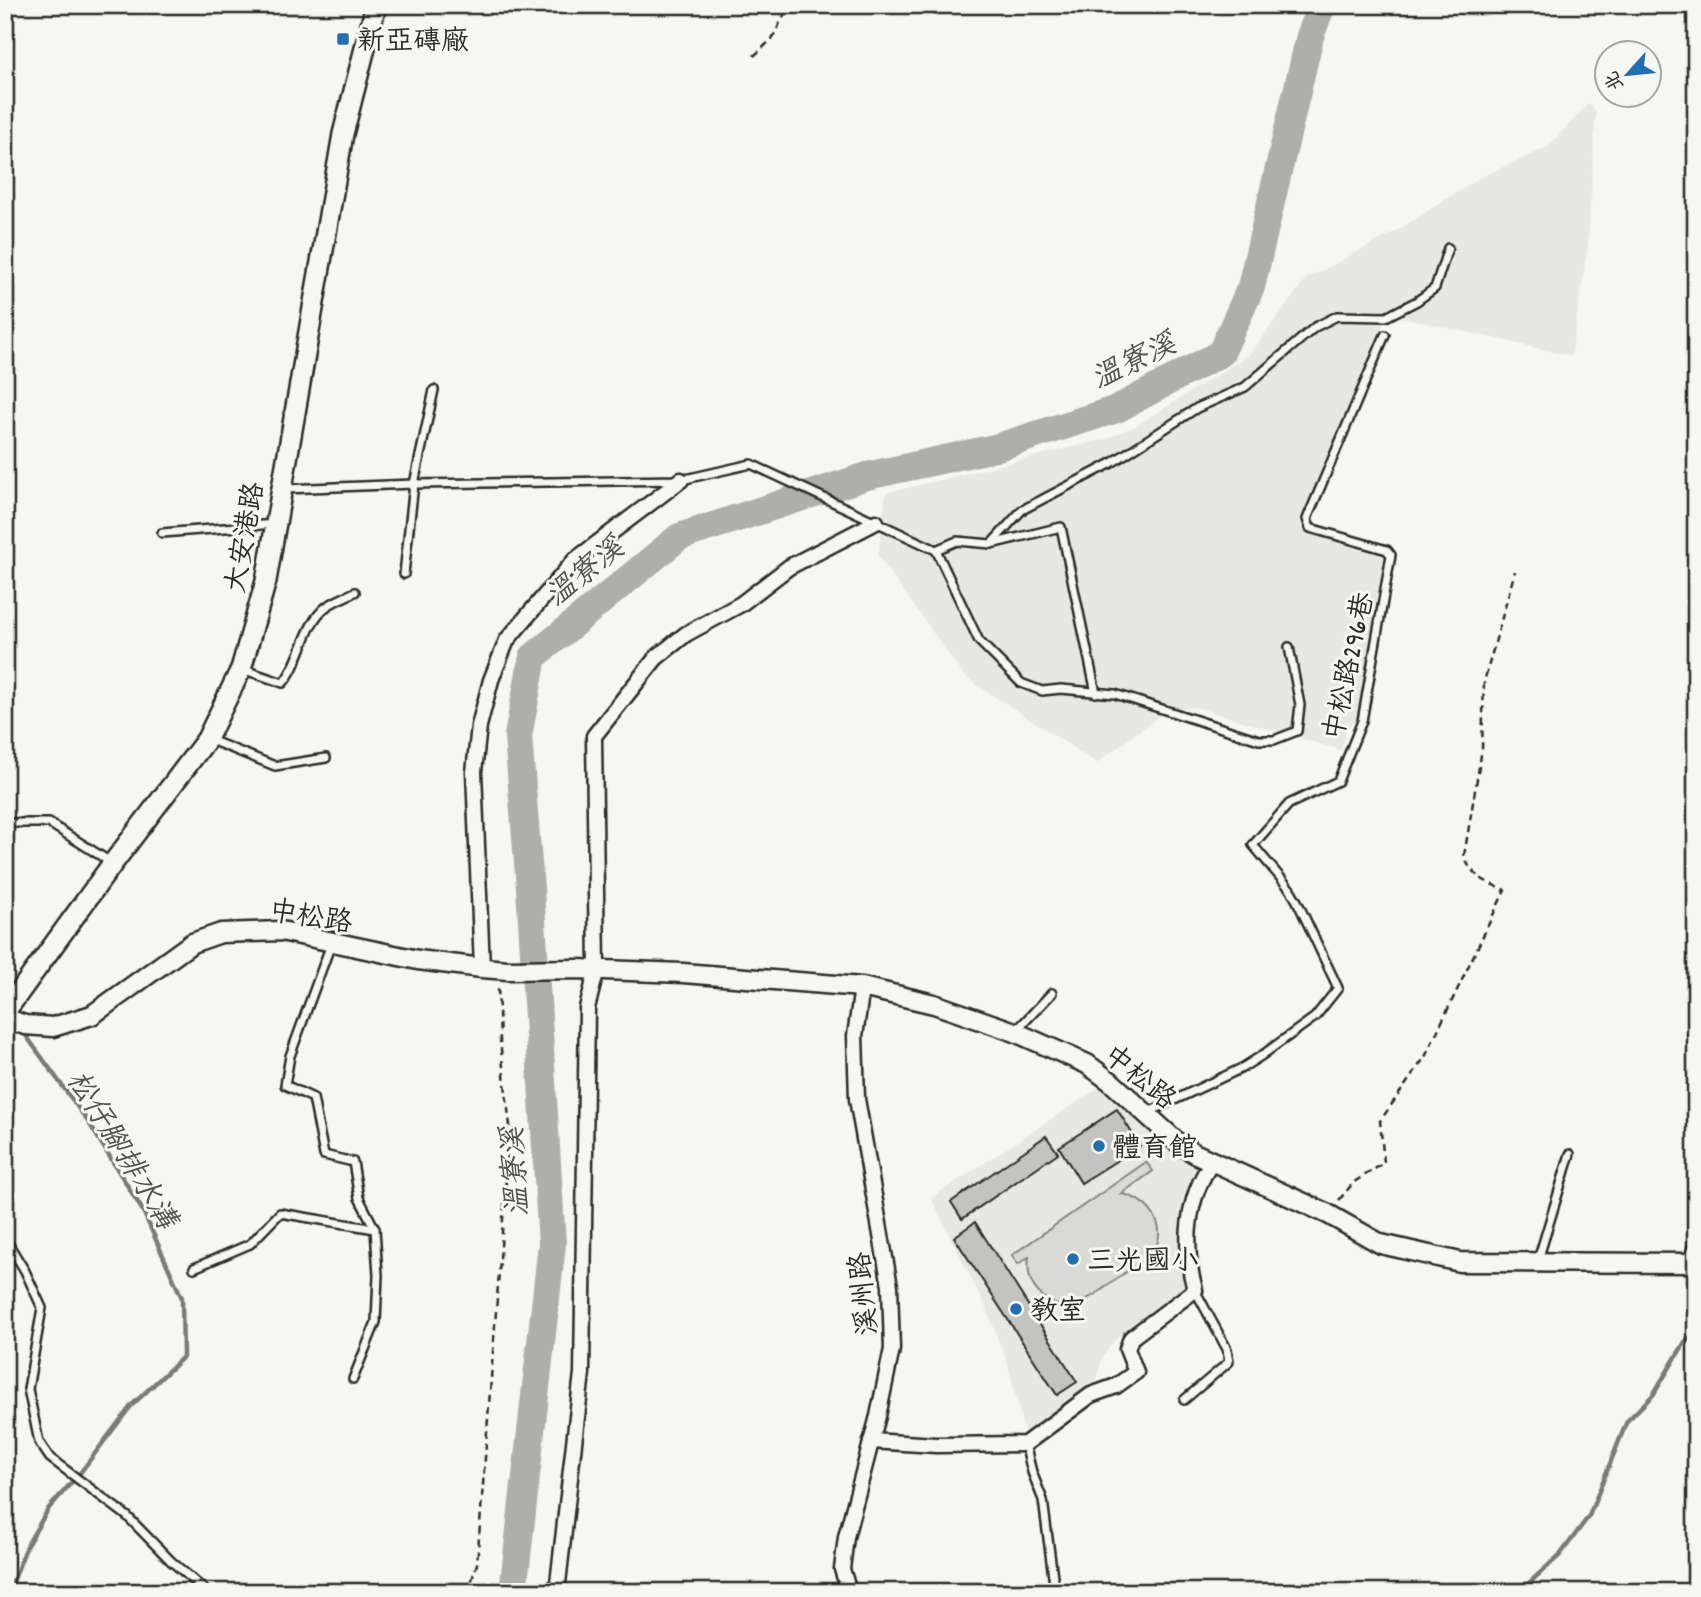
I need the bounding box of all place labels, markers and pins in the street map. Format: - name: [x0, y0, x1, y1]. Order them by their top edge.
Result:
- place label: 新亞磚廠: [357, 24, 469, 64]
- marker: 新亞磚廠: [335, 31, 351, 47]
- place label: 體育館: [1113, 1131, 1197, 1171]
- marker: 體育館: [1091, 1138, 1107, 1154]
- place label: 三光國小: [1087, 1244, 1199, 1284]
- marker: 三光國小: [1065, 1251, 1081, 1267]
- place label: 教室: [1030, 1294, 1086, 1334]
- marker: 教室: [1008, 1301, 1024, 1317]

